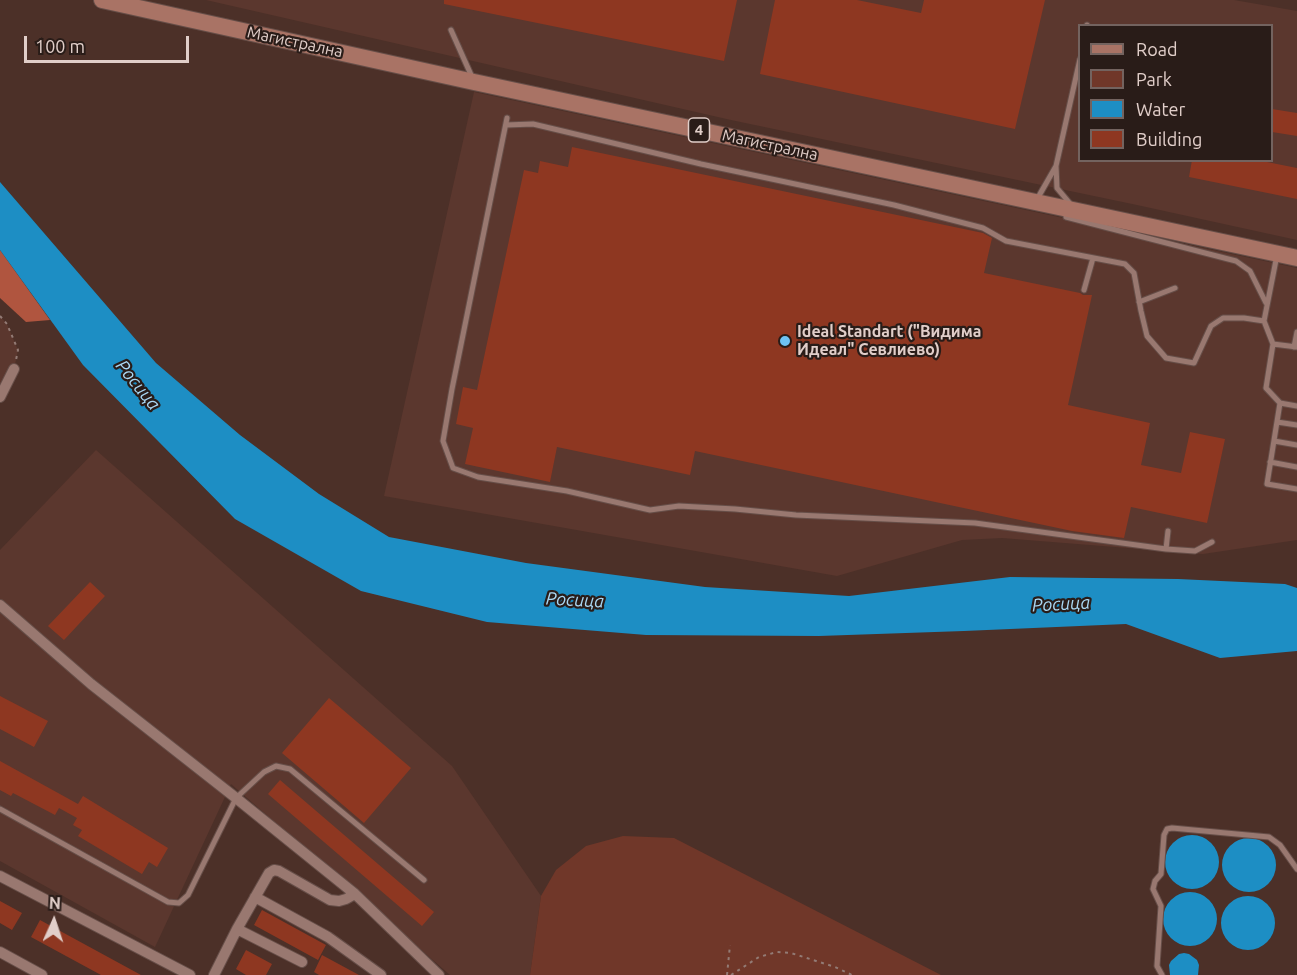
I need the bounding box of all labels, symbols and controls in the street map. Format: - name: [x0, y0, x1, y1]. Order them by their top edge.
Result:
- street label: Магистрална: [245, 22, 345, 62]
- scale bar: [27, 24, 192, 62]
- legend: [1078, 24, 1273, 162]
- text: 100 m: [35, 36, 85, 56]
- text: Road: [1136, 39, 1178, 59]
- text: Park: [1136, 69, 1172, 89]
- text: Water: [1136, 99, 1185, 119]
- road number: 4: [688, 118, 710, 142]
- street label: Магистрална: [720, 125, 820, 165]
- text: Building: [1136, 129, 1202, 149]
- place label: Ideal Standart ("Видима Идеал" Севлиево): [797, 322, 981, 360]
- marker: Ideal Standart ("Видима Идеал" Севлиево): [778, 334, 792, 348]
- water label: Росица: [111, 356, 165, 414]
- water label: Росица: [545, 588, 605, 612]
- water label: Росица: [1031, 592, 1091, 616]
- north arrow: [24, 891, 84, 951]
- text: N: [49, 894, 61, 912]

